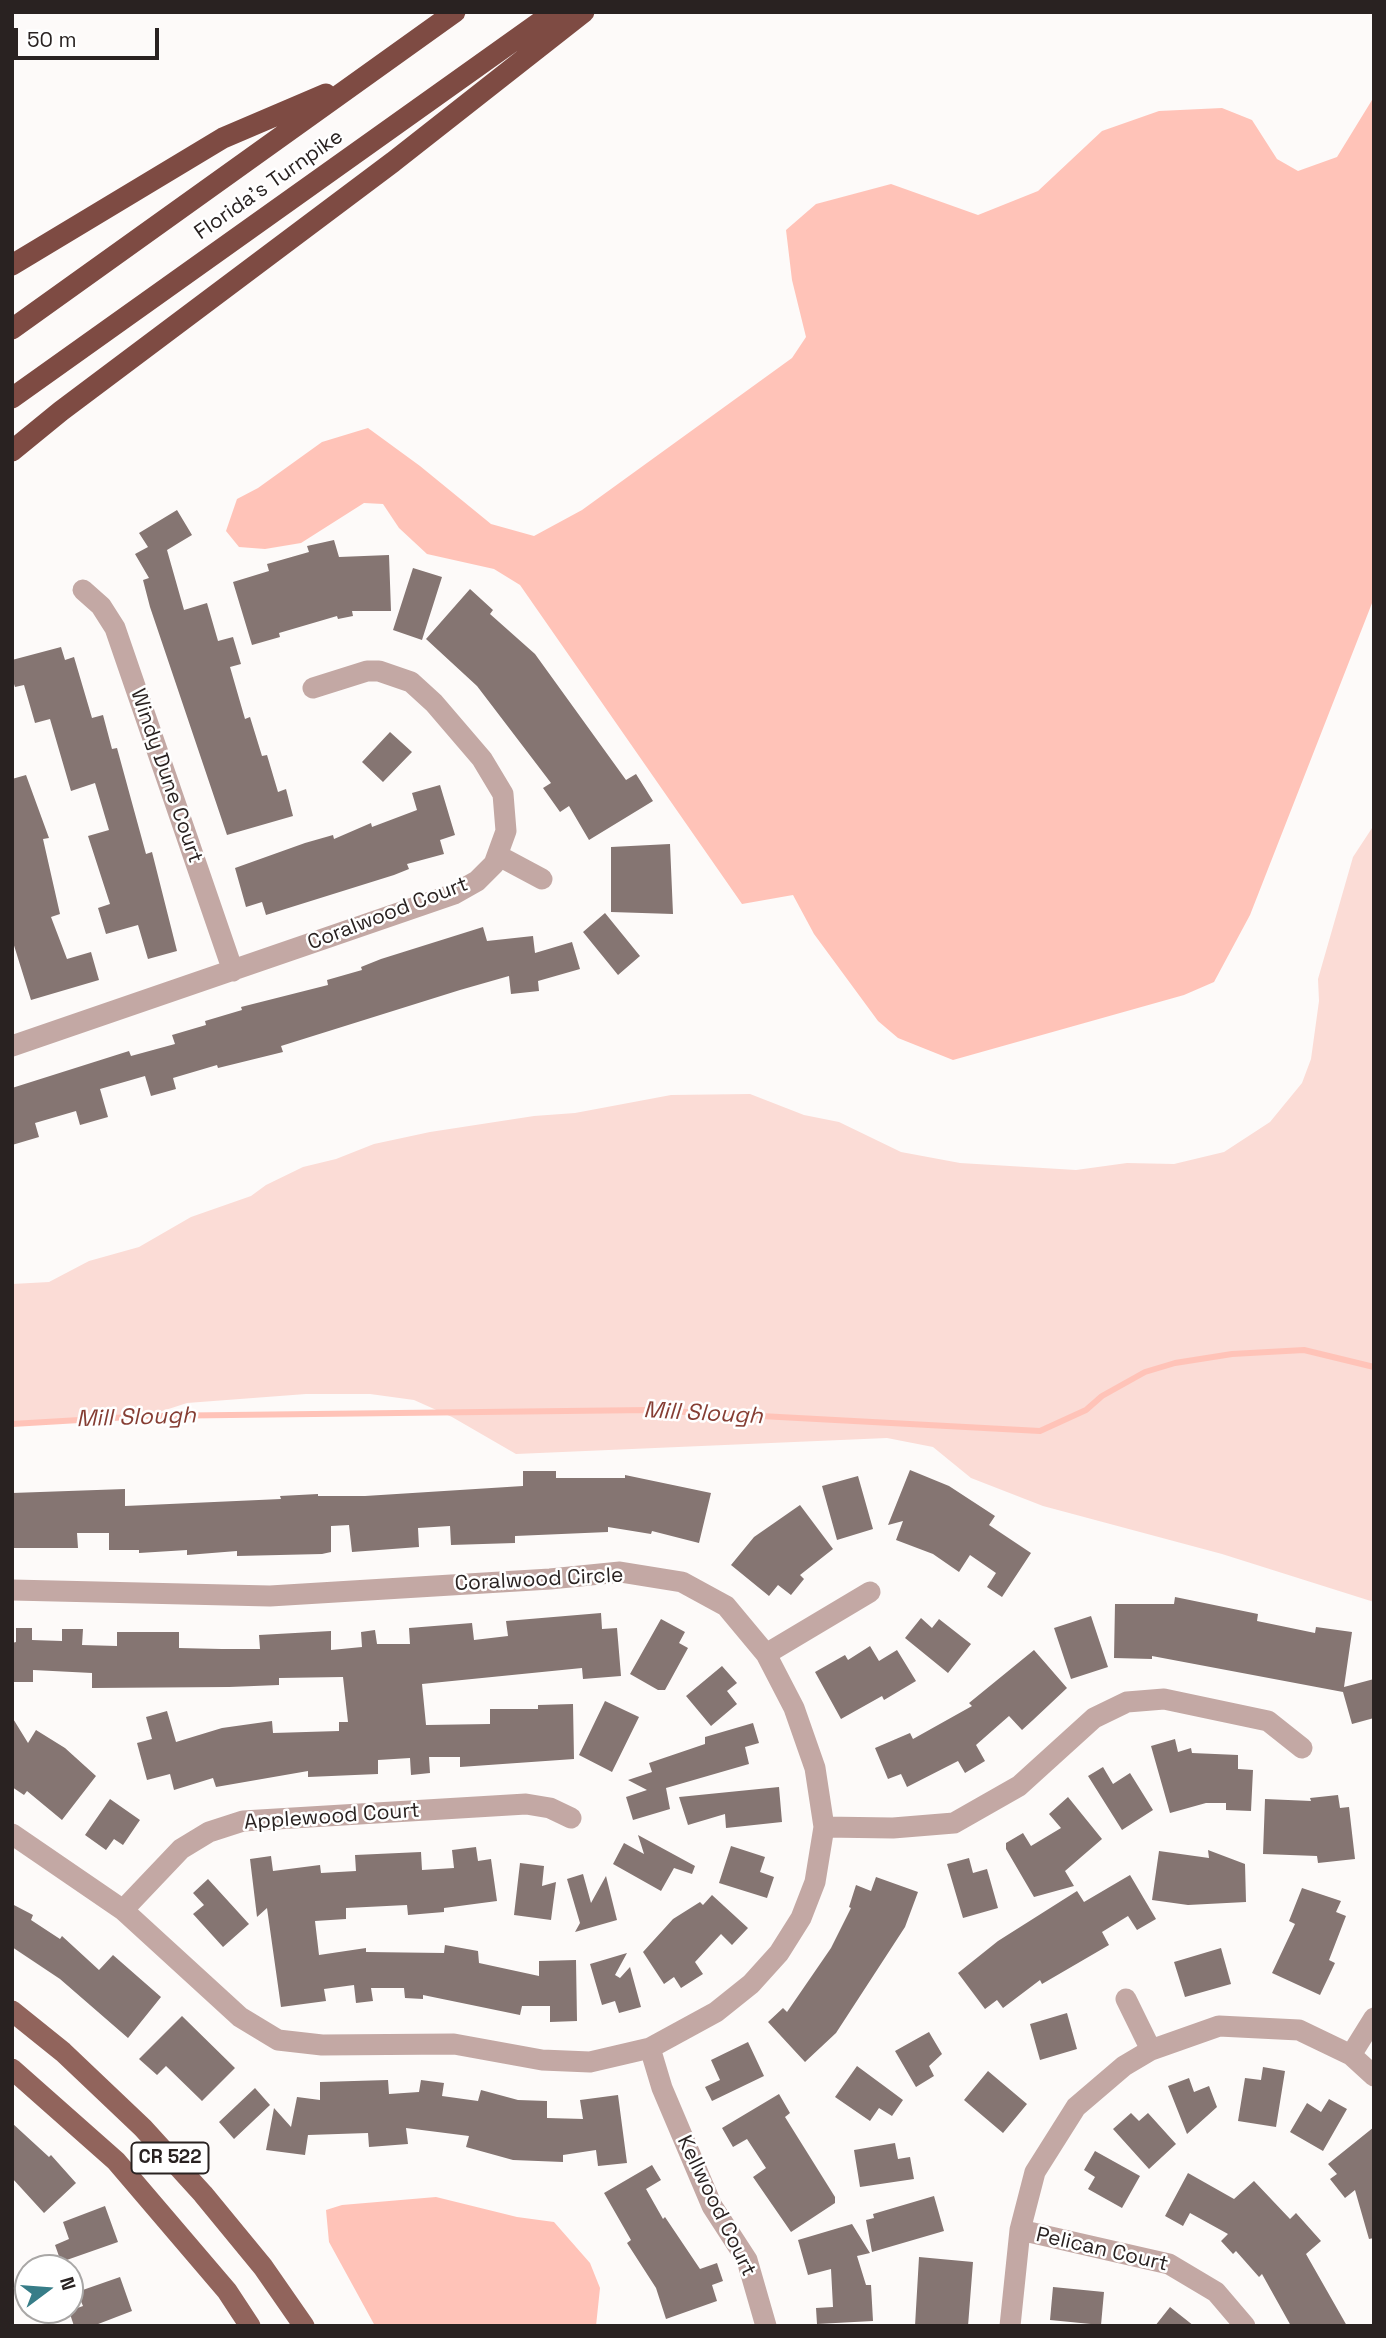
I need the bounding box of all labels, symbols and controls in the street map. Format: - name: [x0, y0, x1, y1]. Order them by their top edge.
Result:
- scale bar: [18, 14, 163, 58]
- text: 50 m: [27, 26, 77, 53]
- street label: Florida's Turnpike: [190, 124, 348, 246]
- street label: Windy Dune Court: [124, 686, 208, 866]
- street label: Coralwood Court: [304, 872, 472, 956]
- water label: Mill Slough: [643, 1397, 763, 1431]
- water label: Mill Slough: [76, 1402, 196, 1434]
- street label: Coralwood Circle: [454, 1563, 624, 1597]
- street label: Applewood Court: [243, 1798, 421, 1836]
- street label: Kellwood Court: [671, 2132, 761, 2280]
- road number: CR 522: [132, 2142, 208, 2174]
- street label: Pelican Court: [1033, 2223, 1171, 2277]
- north arrow: [14, 2254, 84, 2324]
- text: N: [54, 2274, 82, 2293]

